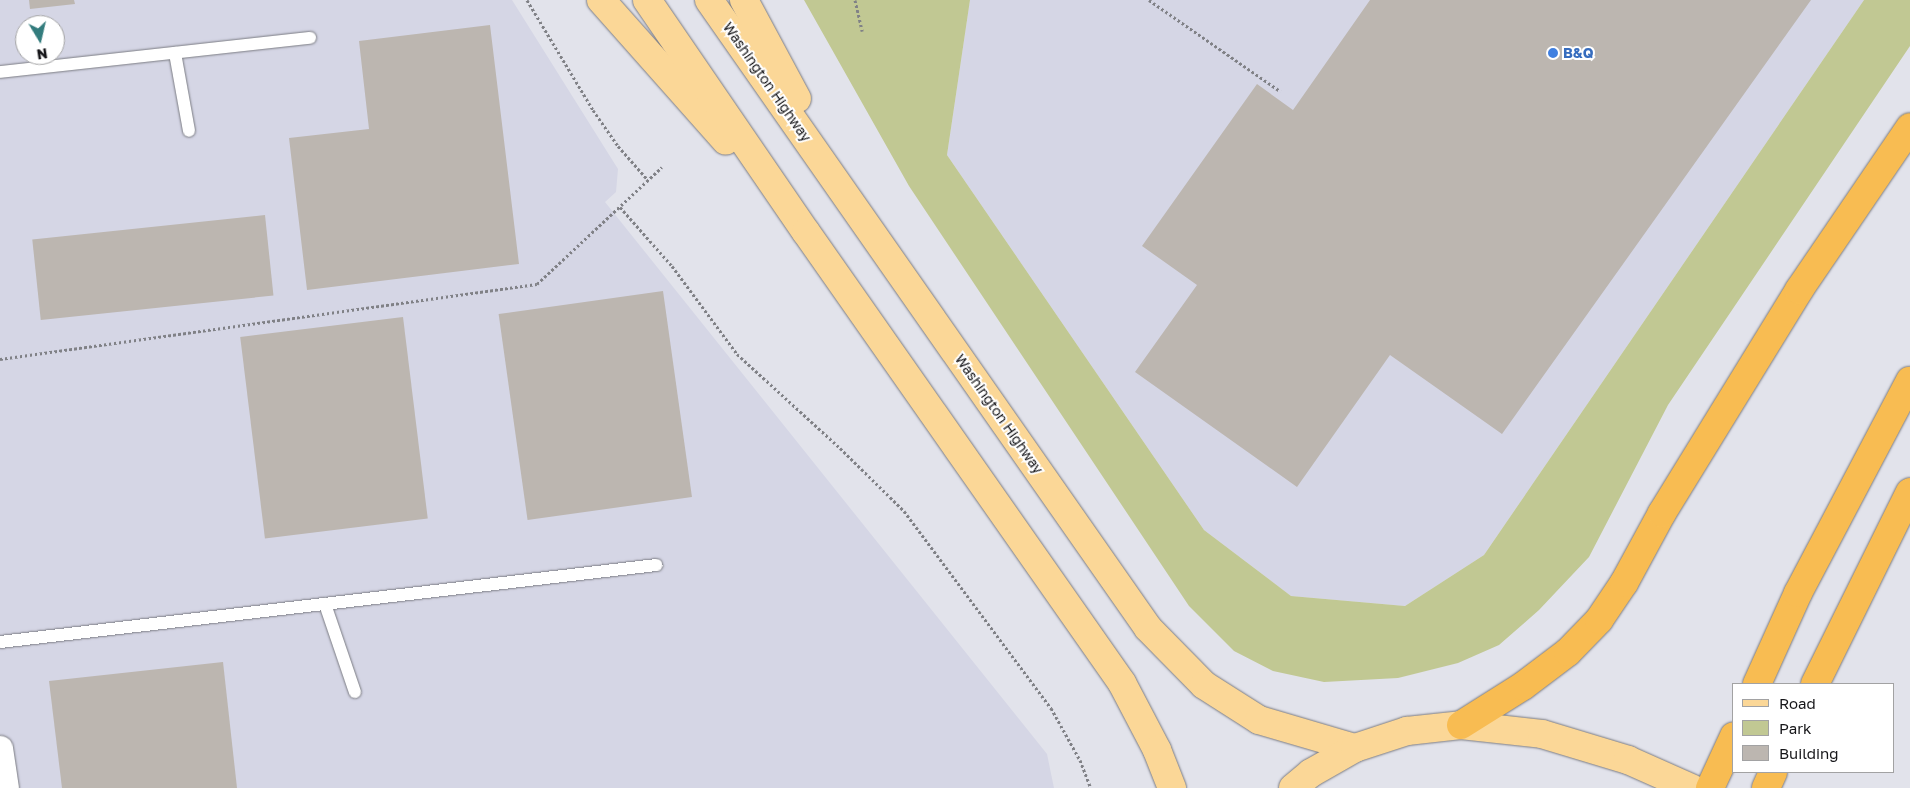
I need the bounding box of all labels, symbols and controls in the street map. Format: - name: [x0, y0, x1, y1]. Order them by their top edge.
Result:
- north arrow: [15, 15, 65, 65]
- street label: Washington Highway: [719, 19, 815, 145]
- text: N: [36, 45, 49, 64]
- place label: B&Q: [1563, 45, 1594, 61]
- marker: B&Q: [1547, 47, 1559, 59]
- street label: Washington Highway: [951, 351, 1047, 477]
- legend: [1732, 683, 1895, 773]
- text: Road: [1779, 694, 1816, 712]
- text: Park: [1779, 719, 1811, 737]
- text: Building: [1779, 744, 1839, 762]

